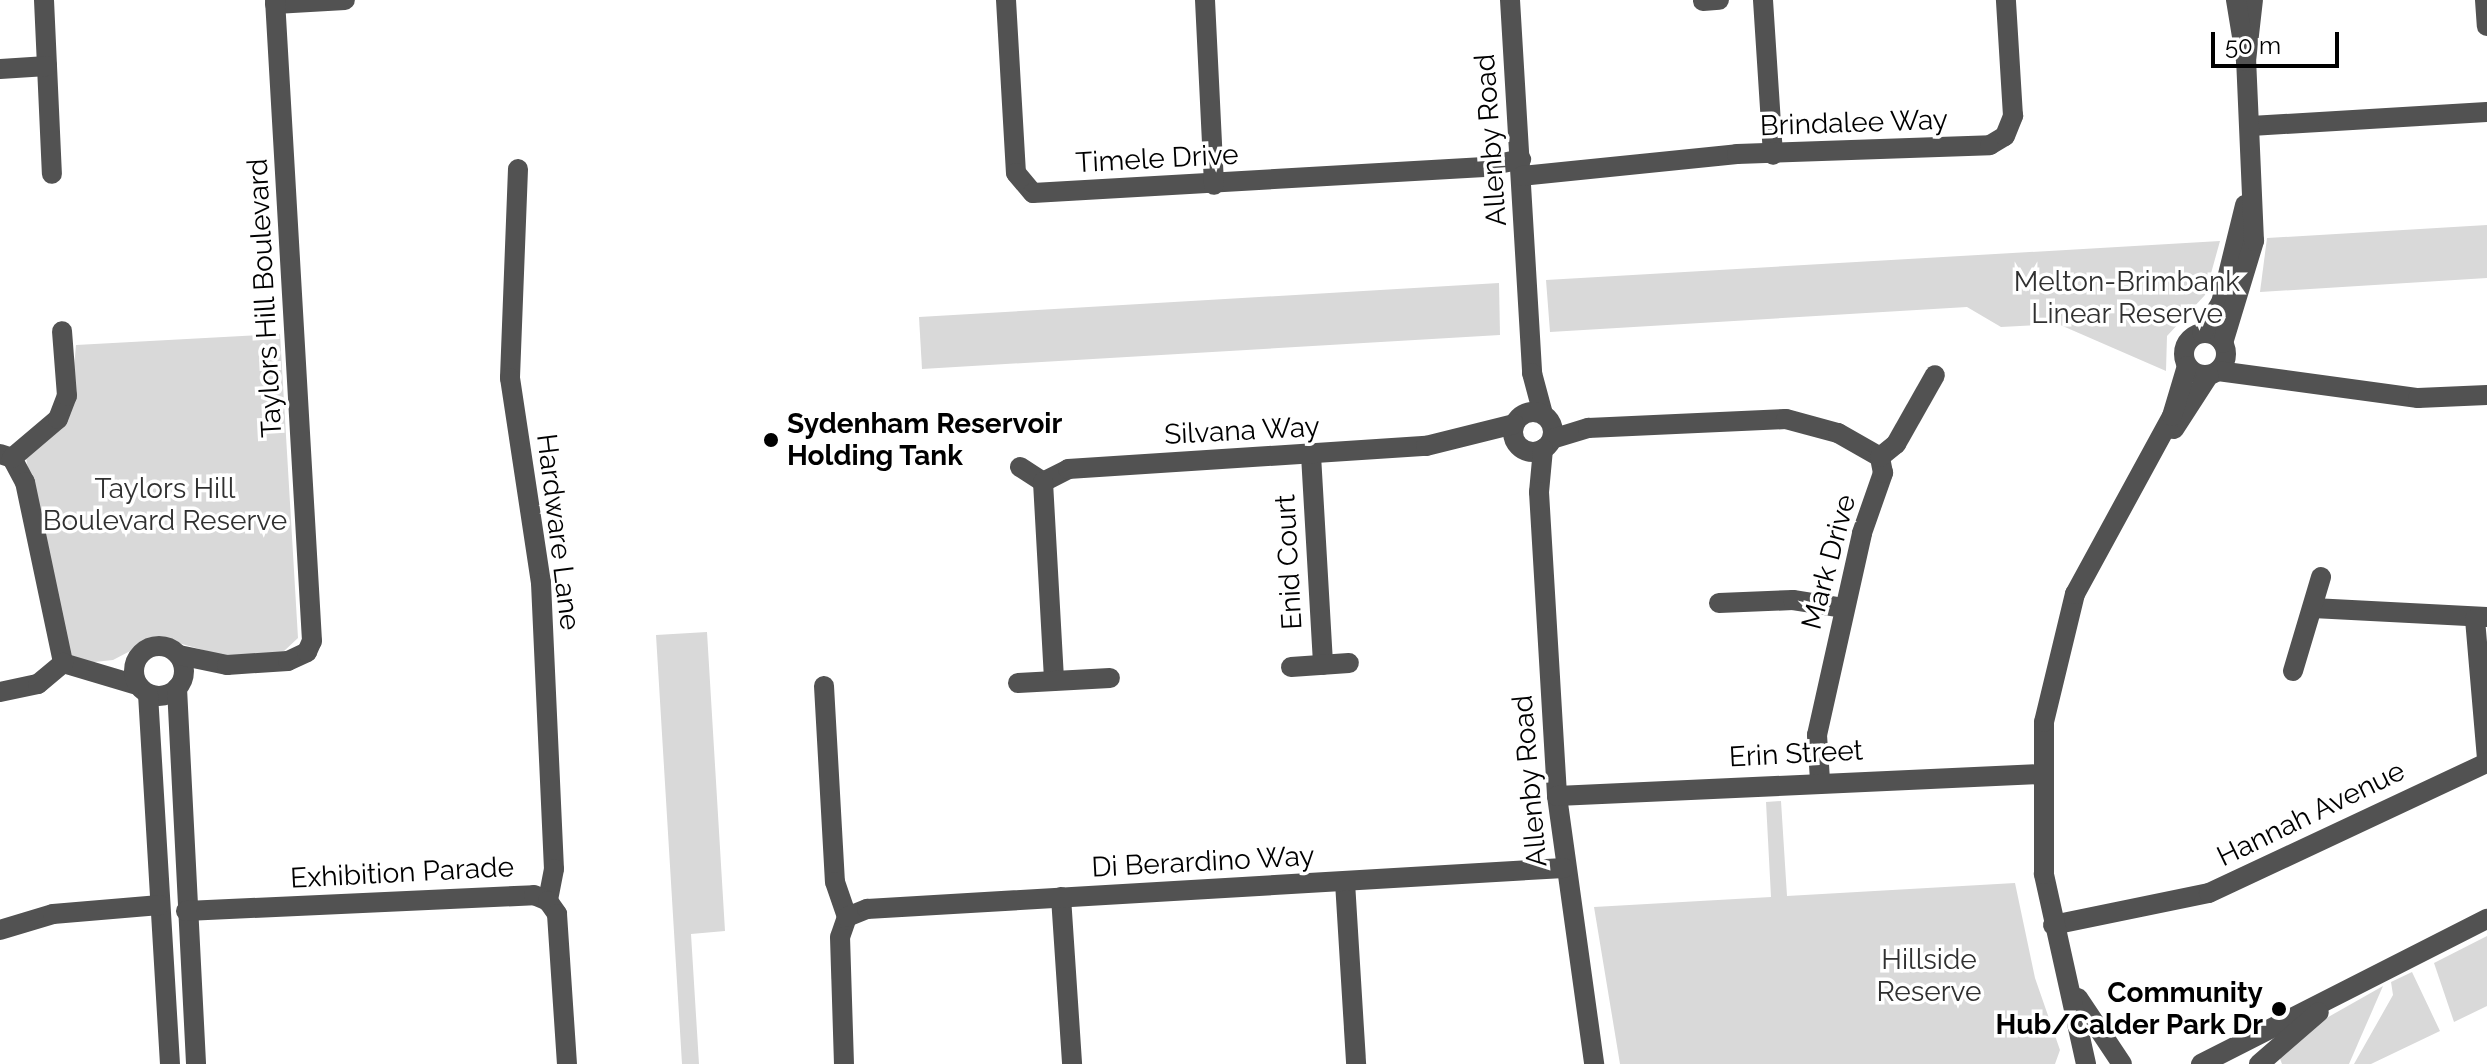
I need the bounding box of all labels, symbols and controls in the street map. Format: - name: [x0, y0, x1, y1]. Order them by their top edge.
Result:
- scale bar: [2215, 16, 2343, 66]
- text: 50 m: [2225, 31, 2281, 60]
- street label: Allenby Road: [1468, 52, 1514, 228]
- street label: Brindalee Way: [1759, 103, 1949, 143]
- street label: Timele Drive: [1075, 138, 1239, 180]
- street label: Taylors Hill Boulevard: [241, 157, 289, 439]
- park label: Melton-Brimbank Linear Reserve: [2014, 265, 2240, 331]
- place label: Sydenham Reservoir Holding Tank: [787, 407, 1062, 473]
- street label: Silvana Way: [1163, 410, 1321, 452]
- marker: Sydenham Reservoir Holding Tank: [762, 431, 780, 449]
- street label: Hardware Lane: [529, 432, 587, 632]
- park label: Taylors Hill Boulevard Reserve: [43, 472, 287, 538]
- street label: Mark Drive: [1795, 491, 1863, 633]
- street label: Enid Court: [1269, 493, 1309, 631]
- street label: Allenby Road: [1506, 693, 1554, 869]
- street label: Erin Street: [1728, 734, 1864, 774]
- street label: Hannah Avenue: [2211, 754, 2411, 874]
- street label: Di Berardino Way: [1090, 839, 1316, 885]
- street label: Exhibition Parade: [289, 850, 515, 896]
- park label: Hillside Reserve: [1877, 943, 1981, 1009]
- place label: Community Hub/Calder Park Dr: [1995, 976, 2263, 1042]
- marker: Community Hub/Calder Park Dr: [2270, 1000, 2288, 1018]

